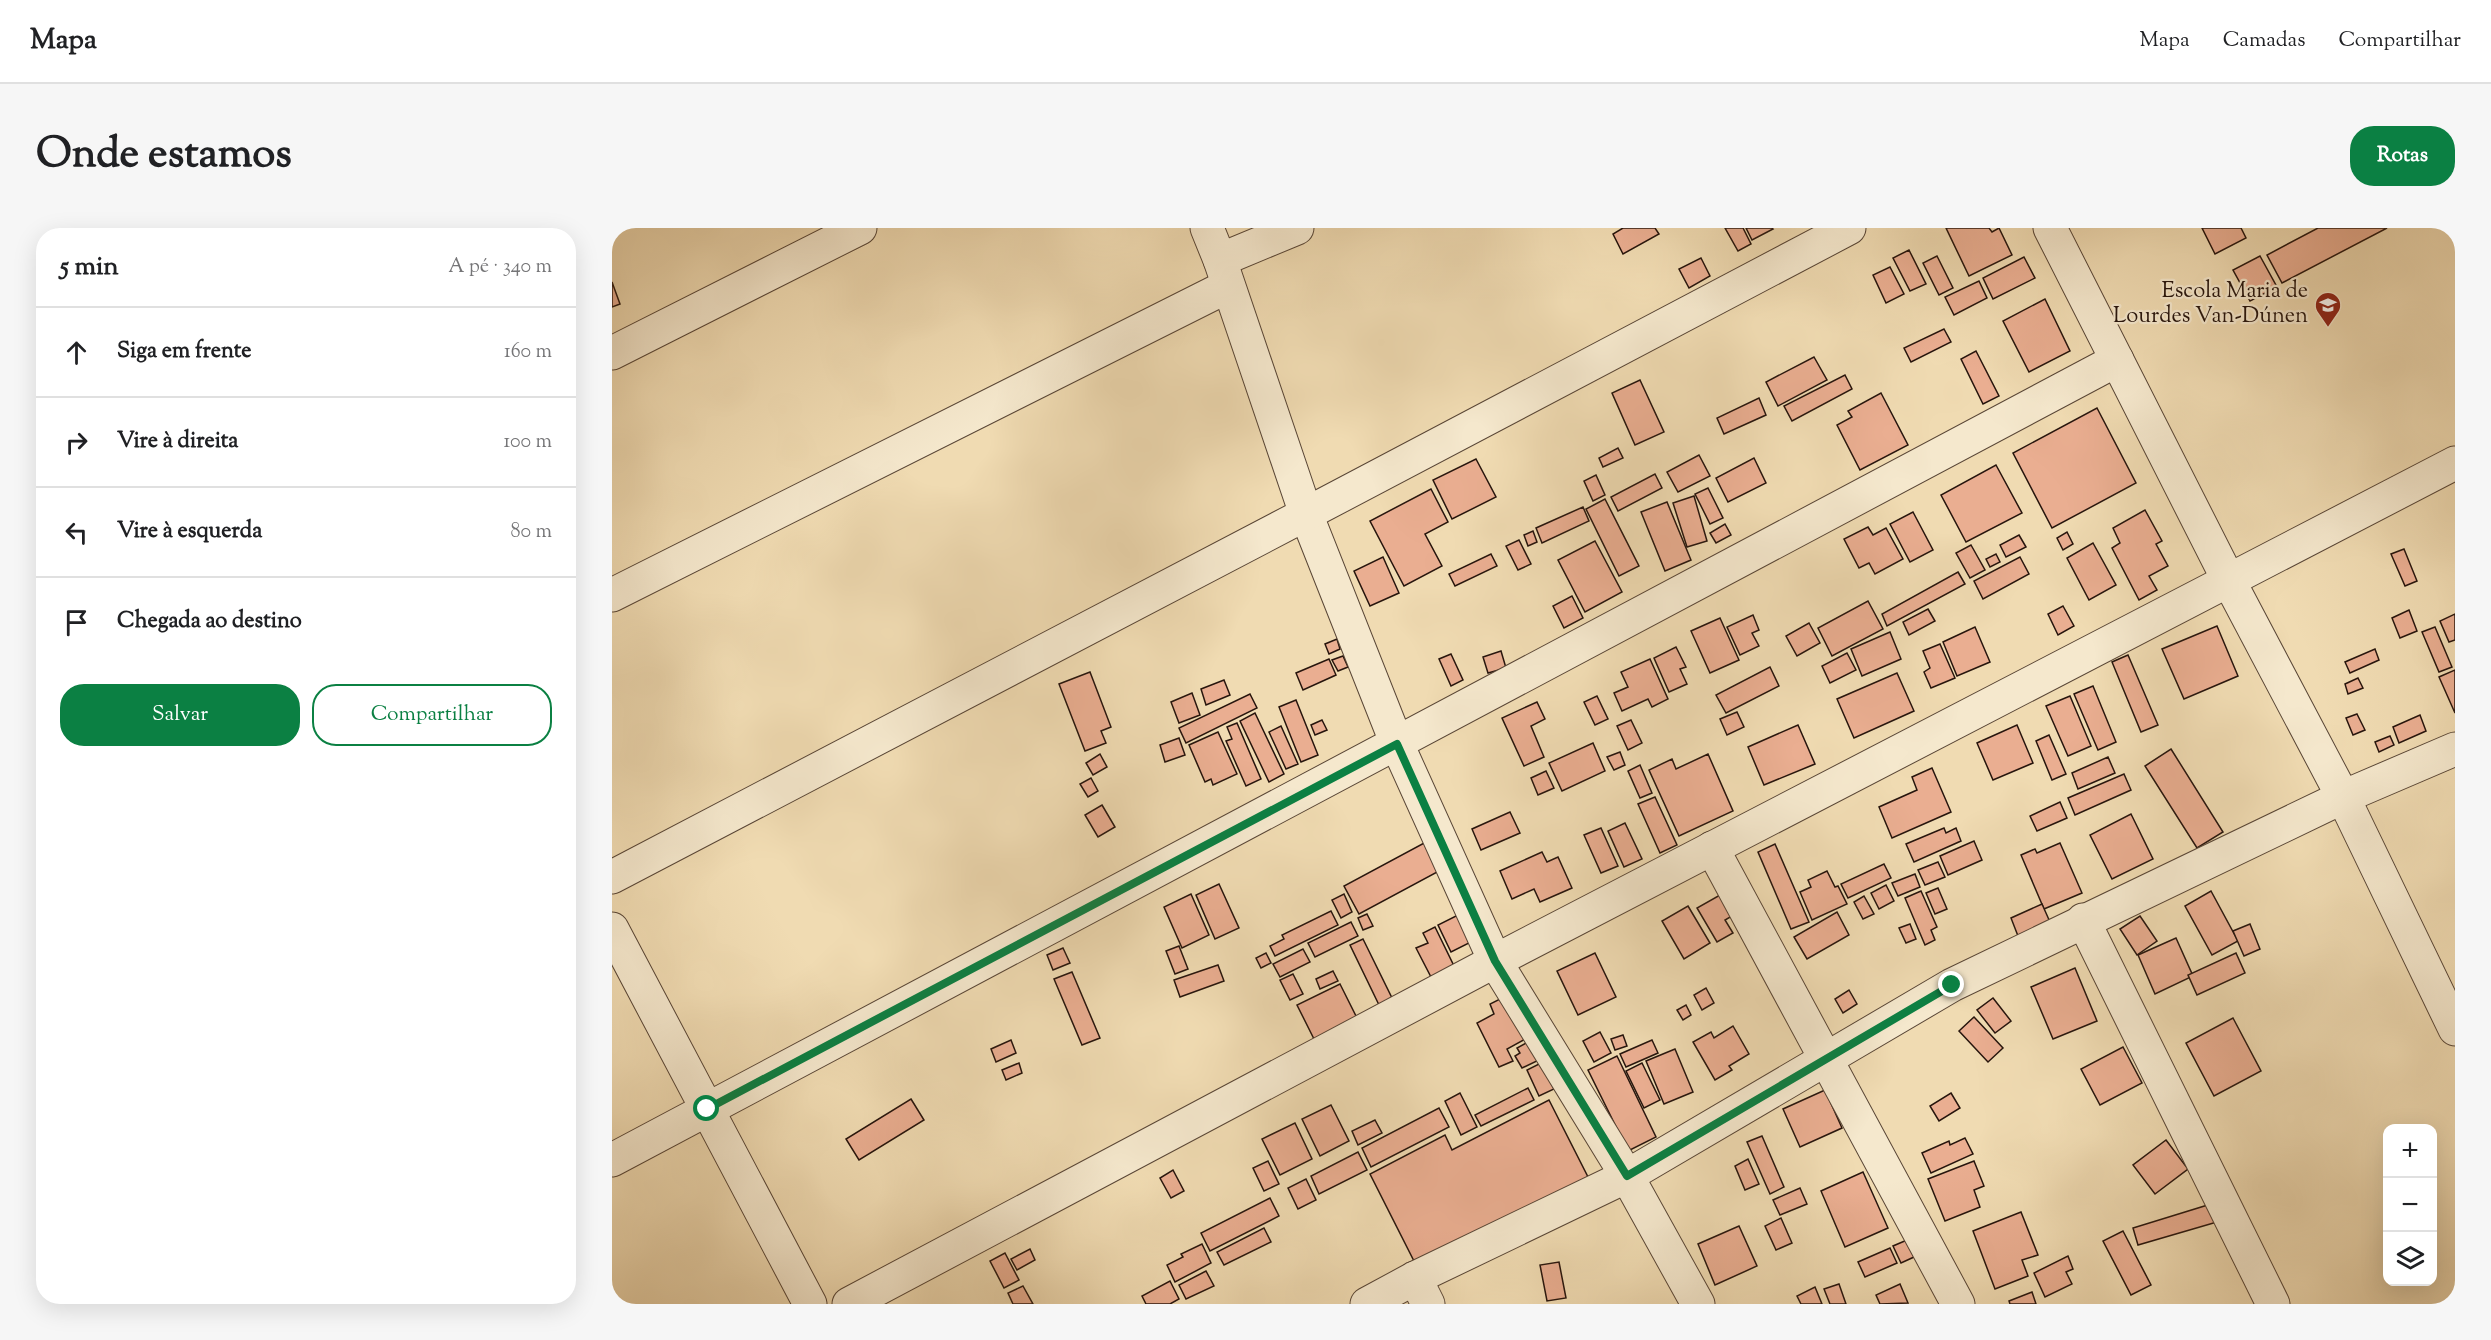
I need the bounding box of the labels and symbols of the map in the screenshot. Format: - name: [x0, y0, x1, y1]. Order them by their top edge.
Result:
- place label: Escola Maria de Lourdes Van-Dúnen: [2113, 276, 2308, 333]
- school or university icon: Escola Maria de Lourdes Van-Dúnen: [2313, 290, 2343, 328]
- route end: [1938, 971, 1964, 997]
- route start: [693, 1095, 719, 1121]

